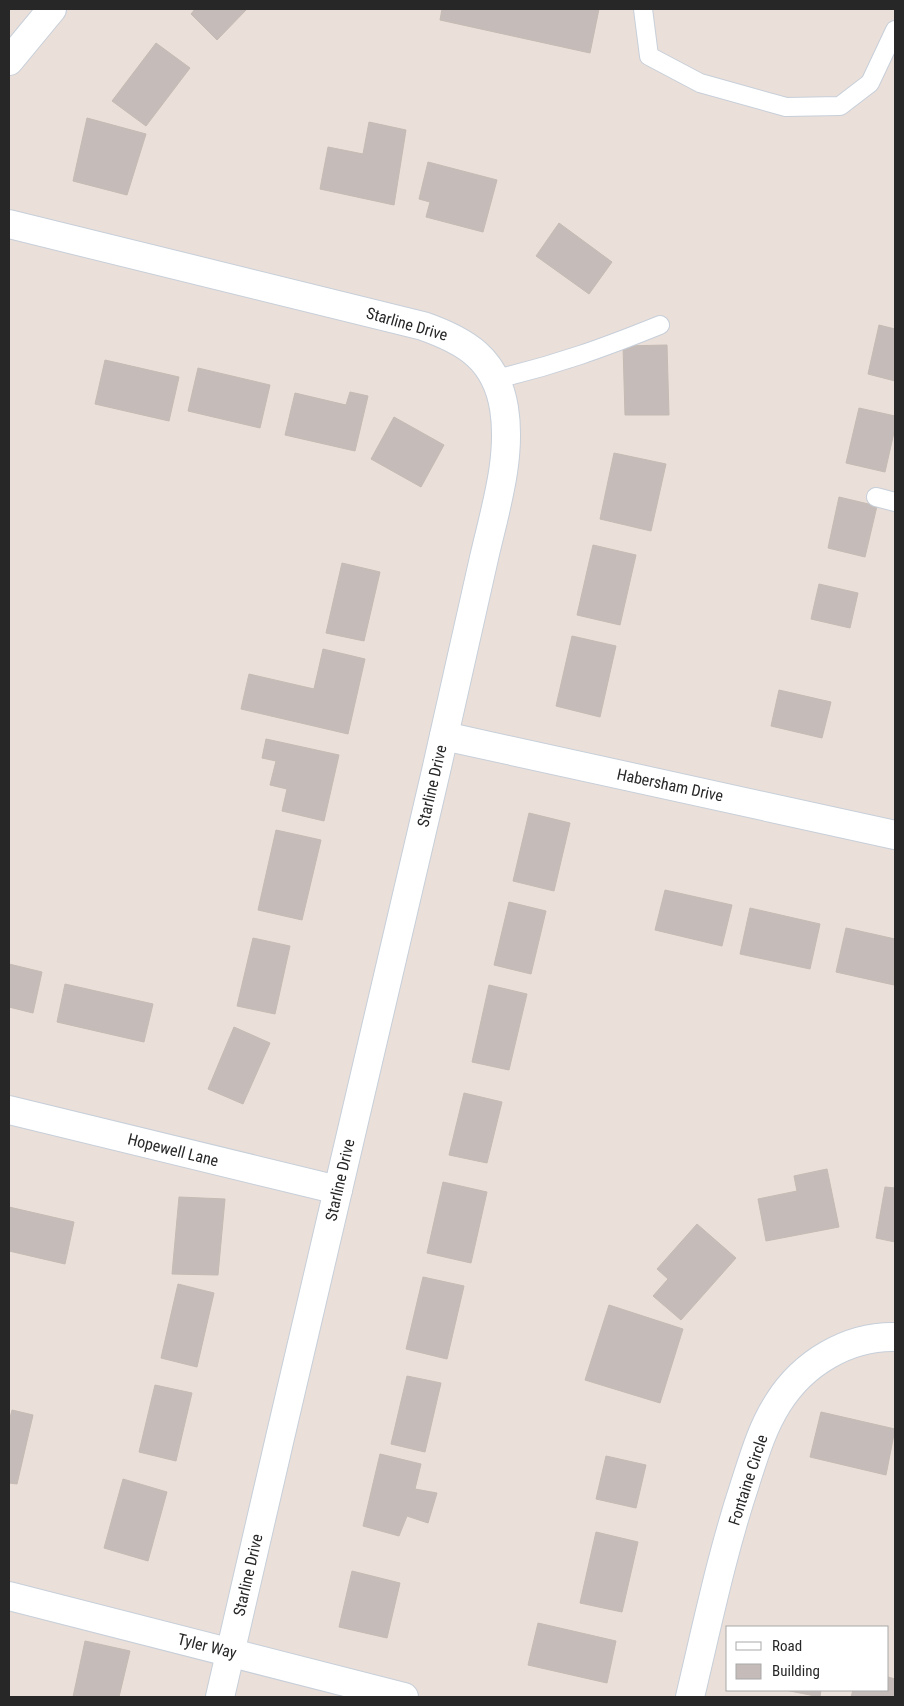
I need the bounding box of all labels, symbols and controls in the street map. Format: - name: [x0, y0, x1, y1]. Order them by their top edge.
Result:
- street label: Starline Drive: [364, 303, 450, 345]
- street label: Starline Drive: [413, 743, 451, 829]
- street label: Habersham Drive: [615, 764, 725, 806]
- street label: Hopewell Lane: [126, 1130, 220, 1170]
- street label: Starline Drive: [321, 1137, 359, 1223]
- street label: Fontaine Circle: [724, 1432, 772, 1528]
- street label: Starline Drive: [229, 1532, 267, 1618]
- legend: [726, 1626, 889, 1691]
- street label: Tyler Way: [175, 1629, 239, 1663]
- text: Road: [772, 1637, 802, 1655]
- text: Building: [772, 1662, 820, 1680]

